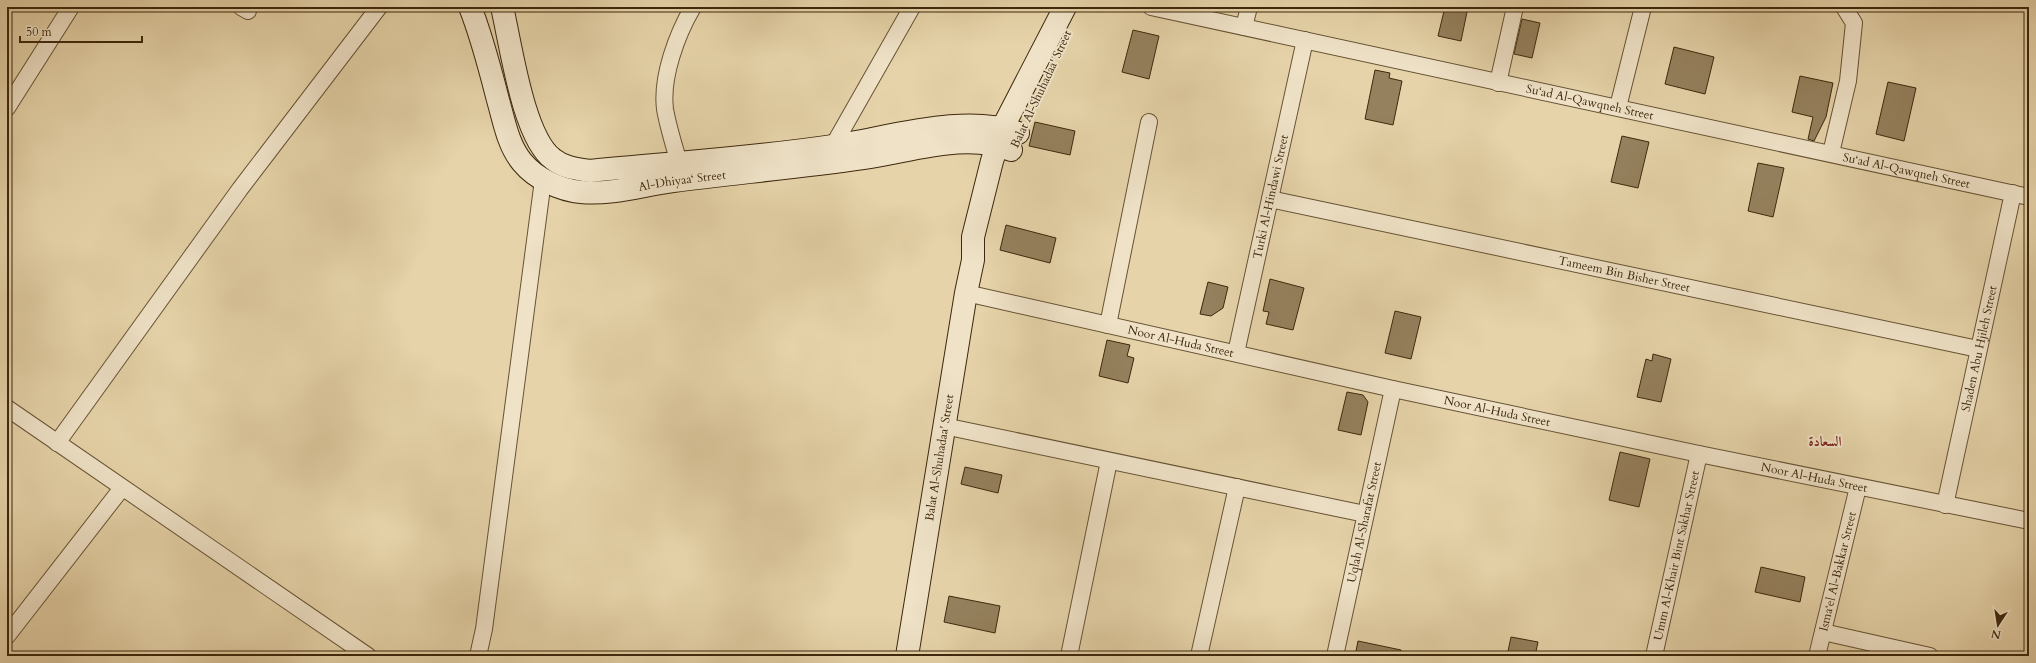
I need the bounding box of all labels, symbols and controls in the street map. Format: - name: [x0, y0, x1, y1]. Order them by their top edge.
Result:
- scale bar: [20, 18, 142, 44]
- text: 50 m: [26, 24, 53, 40]
- street label: Balat Al-Shuhadaa' Street: [1007, 27, 1075, 150]
- street label: Su‘ad Al-Qawqneh Street: [1525, 80, 1655, 124]
- street label: Turki Al-Hindawi Street: [1249, 133, 1292, 260]
- street label: Su‘ad Al-Qawqneh Street: [1841, 149, 1972, 192]
- street label: Al-Dhiyaa‘ Street: [637, 167, 727, 195]
- street label: Tameem Bin Bisher Street: [1557, 252, 1692, 296]
- street label: Shaden Abu Hjileh Street: [1958, 284, 2001, 413]
- street label: Noor Al-Huda Street: [1126, 322, 1235, 361]
- street label: Noor Al-Huda Street: [1442, 392, 1552, 430]
- street label: Balat Al-Shuhadaa' Street: [921, 393, 957, 522]
- district label: السعادة: [1808, 432, 1842, 451]
- street label: Noor Al-Huda Street: [1760, 459, 1869, 496]
- street label: Uqlah Al-Sharafat Street: [1343, 460, 1385, 584]
- street label: Umm Al-Khair Bint Sakhar Street: [1650, 469, 1703, 642]
- street label: Isma‘el Al-Bakkar Street: [1815, 510, 1860, 633]
- north arrow: [1978, 605, 2018, 645]
- text: N: [1989, 626, 2002, 643]

